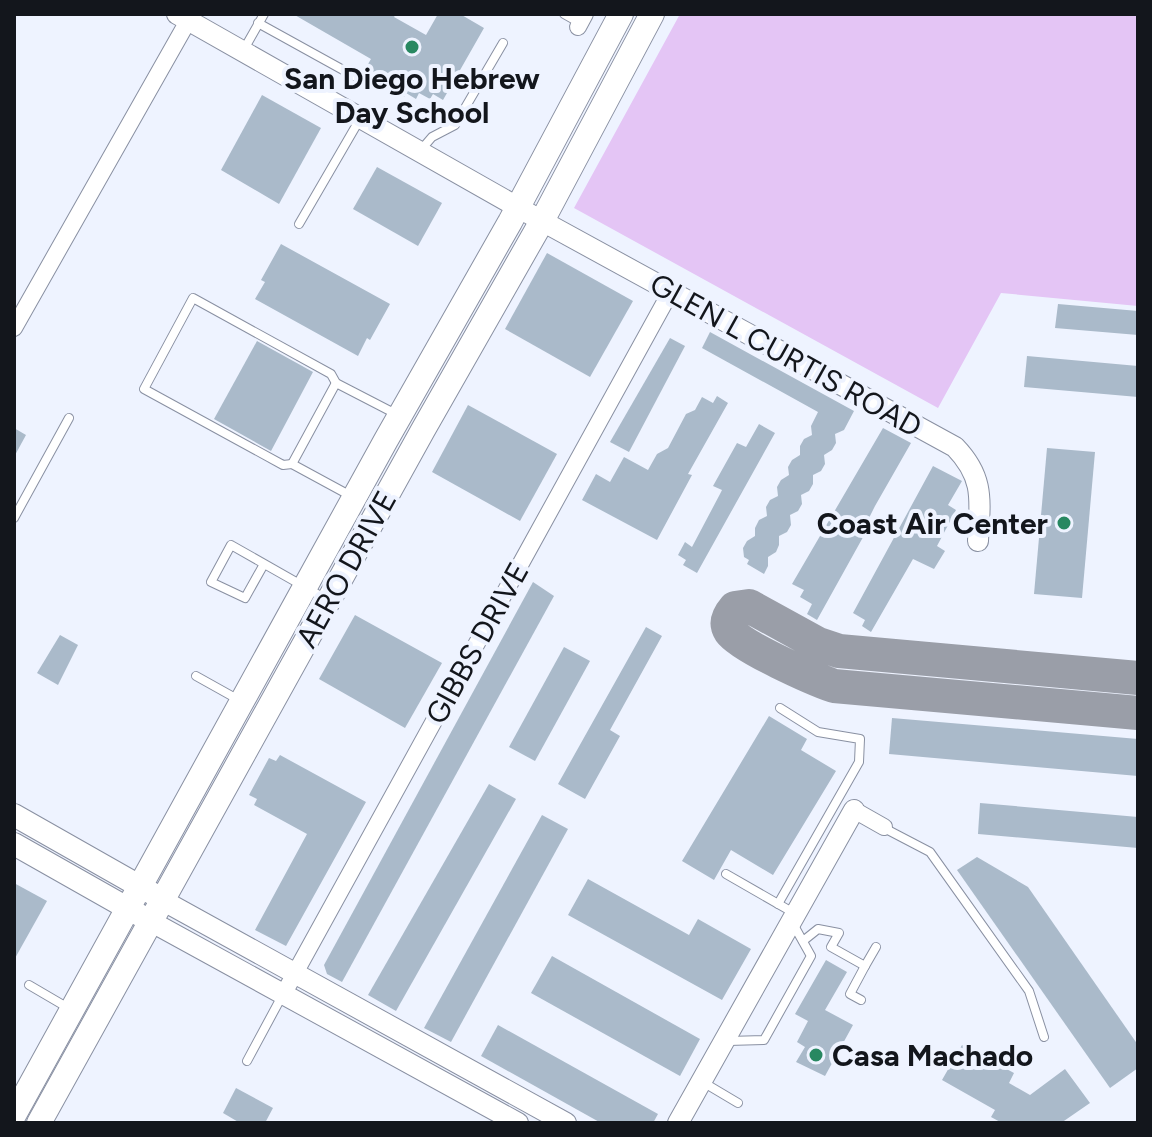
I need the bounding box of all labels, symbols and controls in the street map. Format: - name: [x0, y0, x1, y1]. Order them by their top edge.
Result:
- marker: San Diego Hebrew Day School: [403, 38, 421, 56]
- place label: San Diego Hebrew Day School: [284, 60, 540, 131]
- street label: GLEN L CURTIS ROAD: [644, 265, 928, 445]
- street label: AERO DRIVE: [288, 484, 404, 654]
- place label: Coast Air Center: [817, 505, 1048, 542]
- marker: Coast Air Center: [1055, 514, 1073, 532]
- street label: GIBBS DRIVE: [417, 556, 537, 730]
- place label: Casa Machado: [832, 1037, 1033, 1074]
- marker: Casa Machado: [807, 1046, 825, 1064]

